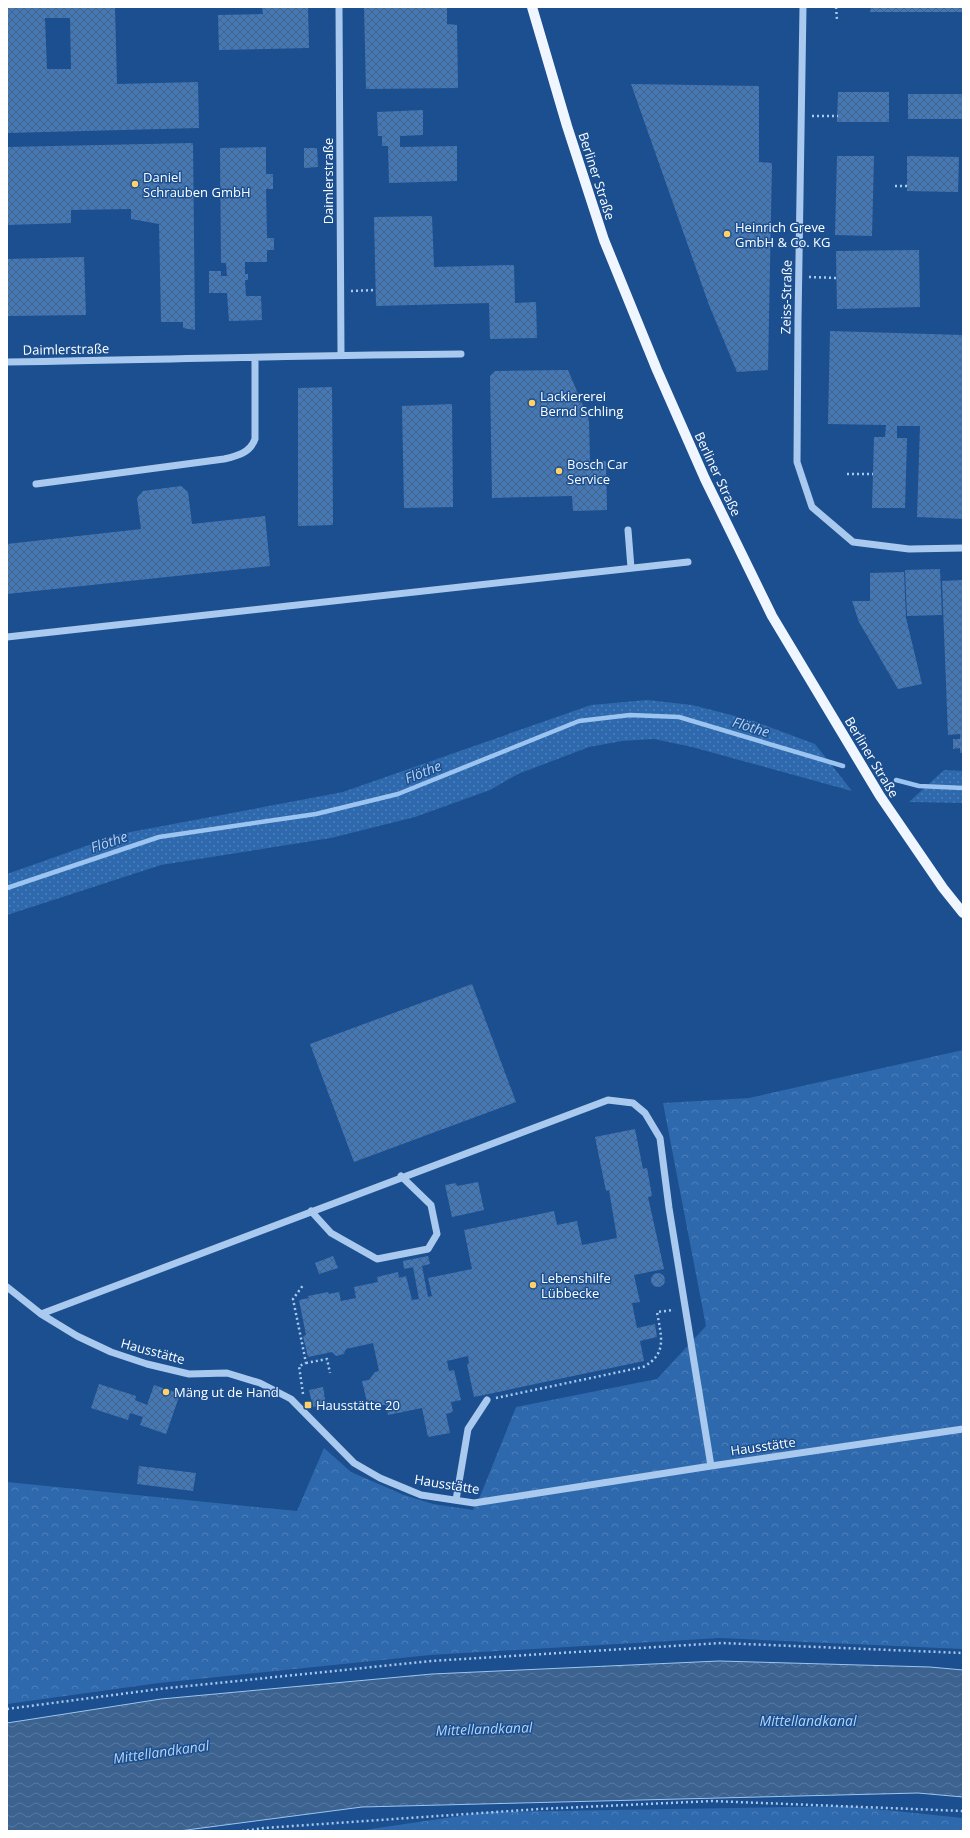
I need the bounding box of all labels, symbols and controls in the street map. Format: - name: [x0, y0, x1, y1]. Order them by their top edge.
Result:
- street label: Berliner Straße: [574, 130, 620, 222]
- street label: Daimlerstraße: [319, 138, 337, 224]
- place label: Daniel Schrauben GmbH: [143, 168, 250, 201]
- marker: Daniel Schrauben GmbH: [130, 179, 140, 189]
- place label: Heinrich Greve GmbH & Co. KG: [735, 218, 830, 251]
- marker: Heinrich Greve GmbH & Co. KG: [722, 229, 732, 239]
- street label: Zeiss-Straße: [776, 260, 796, 334]
- street label: Daimlerstraße: [23, 339, 109, 359]
- place label: Lackiererei Bernd Schling: [540, 387, 623, 420]
- marker: Lackiererei Bernd Schling: [527, 398, 537, 408]
- street label: Berliner Straße: [691, 429, 745, 519]
- place label: Bosch Car Service: [567, 455, 628, 488]
- marker: Bosch Car Service: [554, 466, 564, 476]
- water label: Flöthe: [730, 712, 772, 741]
- street label: Berliner Straße: [841, 713, 903, 801]
- water label: Flöthe: [402, 756, 444, 787]
- water label: Flöthe: [88, 826, 130, 857]
- place label: Lebenshilfe Lübbecke: [541, 1269, 611, 1302]
- marker: Lebenshilfe Lübbecke: [528, 1280, 538, 1290]
- street label: Hausstätte: [119, 1334, 187, 1368]
- place label: Mäng ut de Hand: [174, 1383, 279, 1401]
- marker: Mäng ut de Hand: [161, 1387, 171, 1397]
- place label: Hausstätte 20: [316, 1396, 400, 1414]
- marker: Hausstätte 20: [303, 1400, 313, 1410]
- street label: Hausstätte: [729, 1433, 797, 1459]
- street label: Hausstätte: [413, 1470, 481, 1498]
- water label: Mittellandkanal: [760, 1711, 857, 1730]
- water label: Mittellandkanal: [435, 1717, 533, 1740]
- water label: Mittellandkanal: [112, 1735, 211, 1768]

